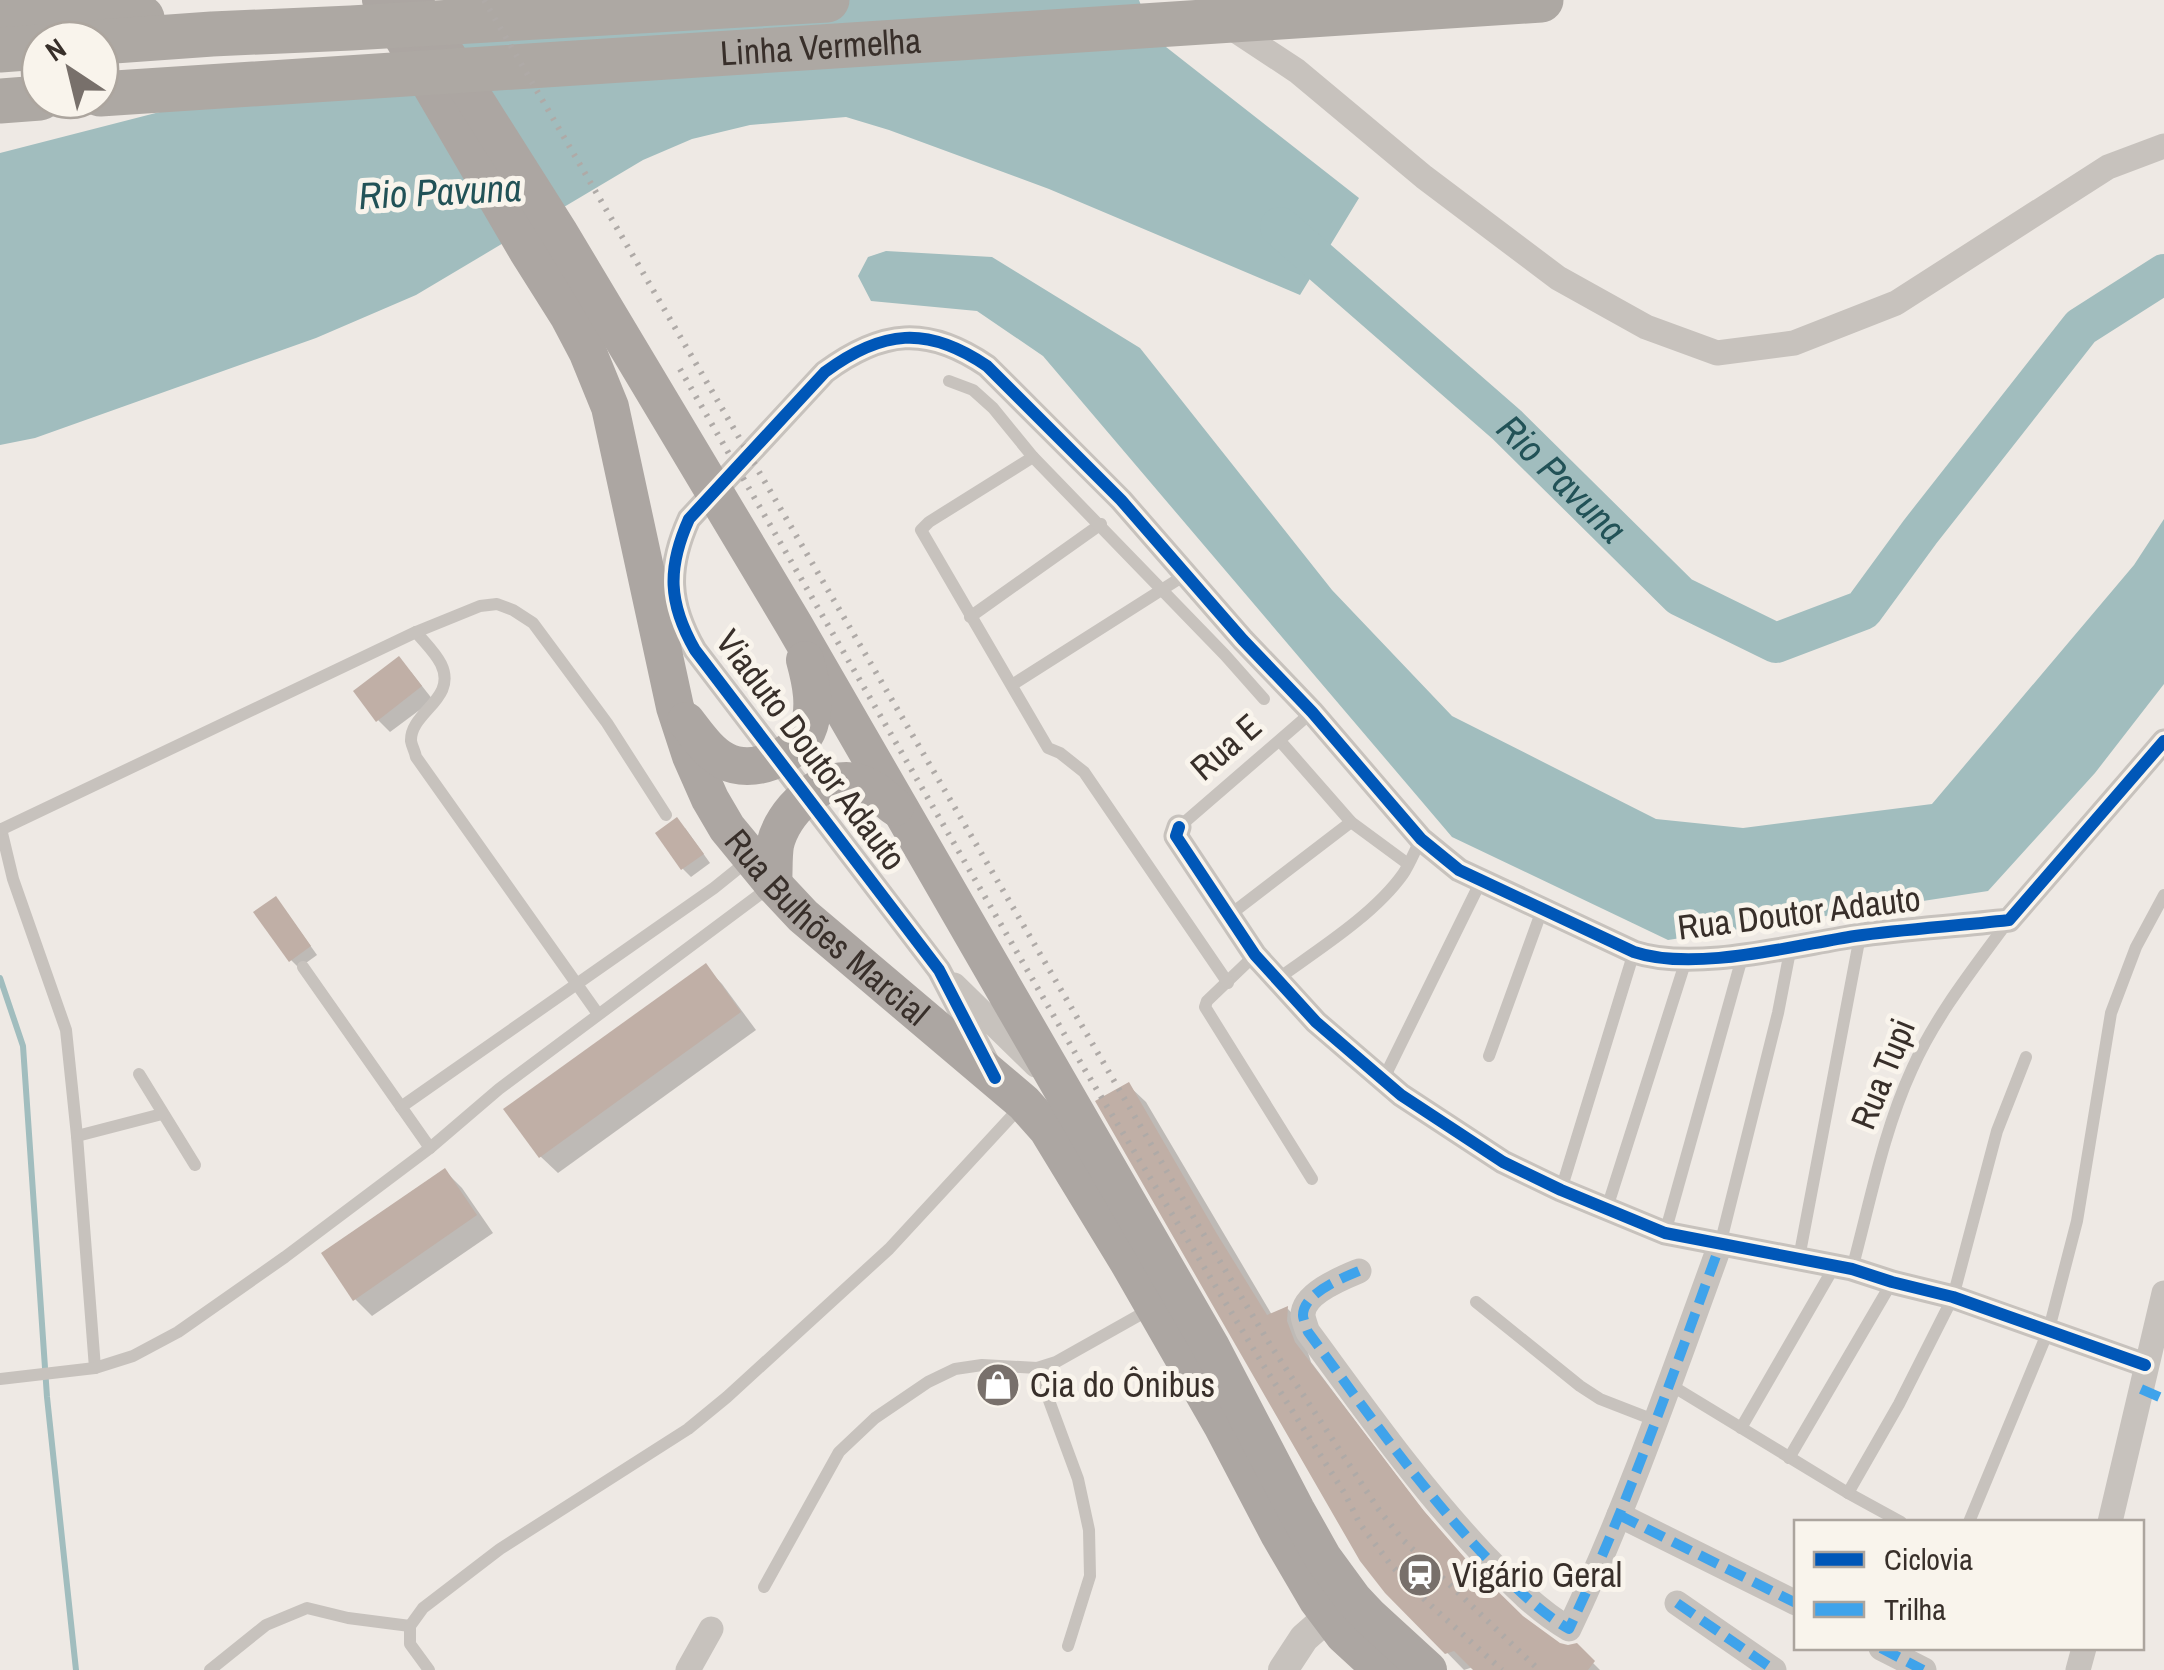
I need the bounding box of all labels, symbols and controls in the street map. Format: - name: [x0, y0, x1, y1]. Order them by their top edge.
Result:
- street label: Linha Vermelha: [719, 17, 922, 76]
- north arrow: [20, 20, 120, 120]
- text: N: [38, 29, 73, 70]
- water label: Rio Pavuna: [357, 162, 523, 221]
- water label: Rio Pavuna: [1486, 403, 1638, 554]
- street label: Viaduto Doutor Adauto: [705, 620, 917, 880]
- street label: Rua E: [1180, 703, 1271, 791]
- street label: Rua Bulhões Marcial: [714, 819, 939, 1036]
- street label: Rua Doutor Adauto: [1675, 874, 1923, 951]
- street label: Rua Tupi: [1839, 1012, 1926, 1136]
- place label: Cia do Ônibus: [1030, 1361, 1215, 1408]
- shop icon: Cia do Ônibus: [975, 1362, 1021, 1408]
- legend: [1794, 1520, 2144, 1650]
- text: Ciclovia: [1884, 1539, 1973, 1579]
- place label: Vigário Geral: [1452, 1551, 1622, 1598]
- station icon: Vigário Geral: [1397, 1552, 1443, 1598]
- text: Trilha: [1884, 1589, 1946, 1629]

